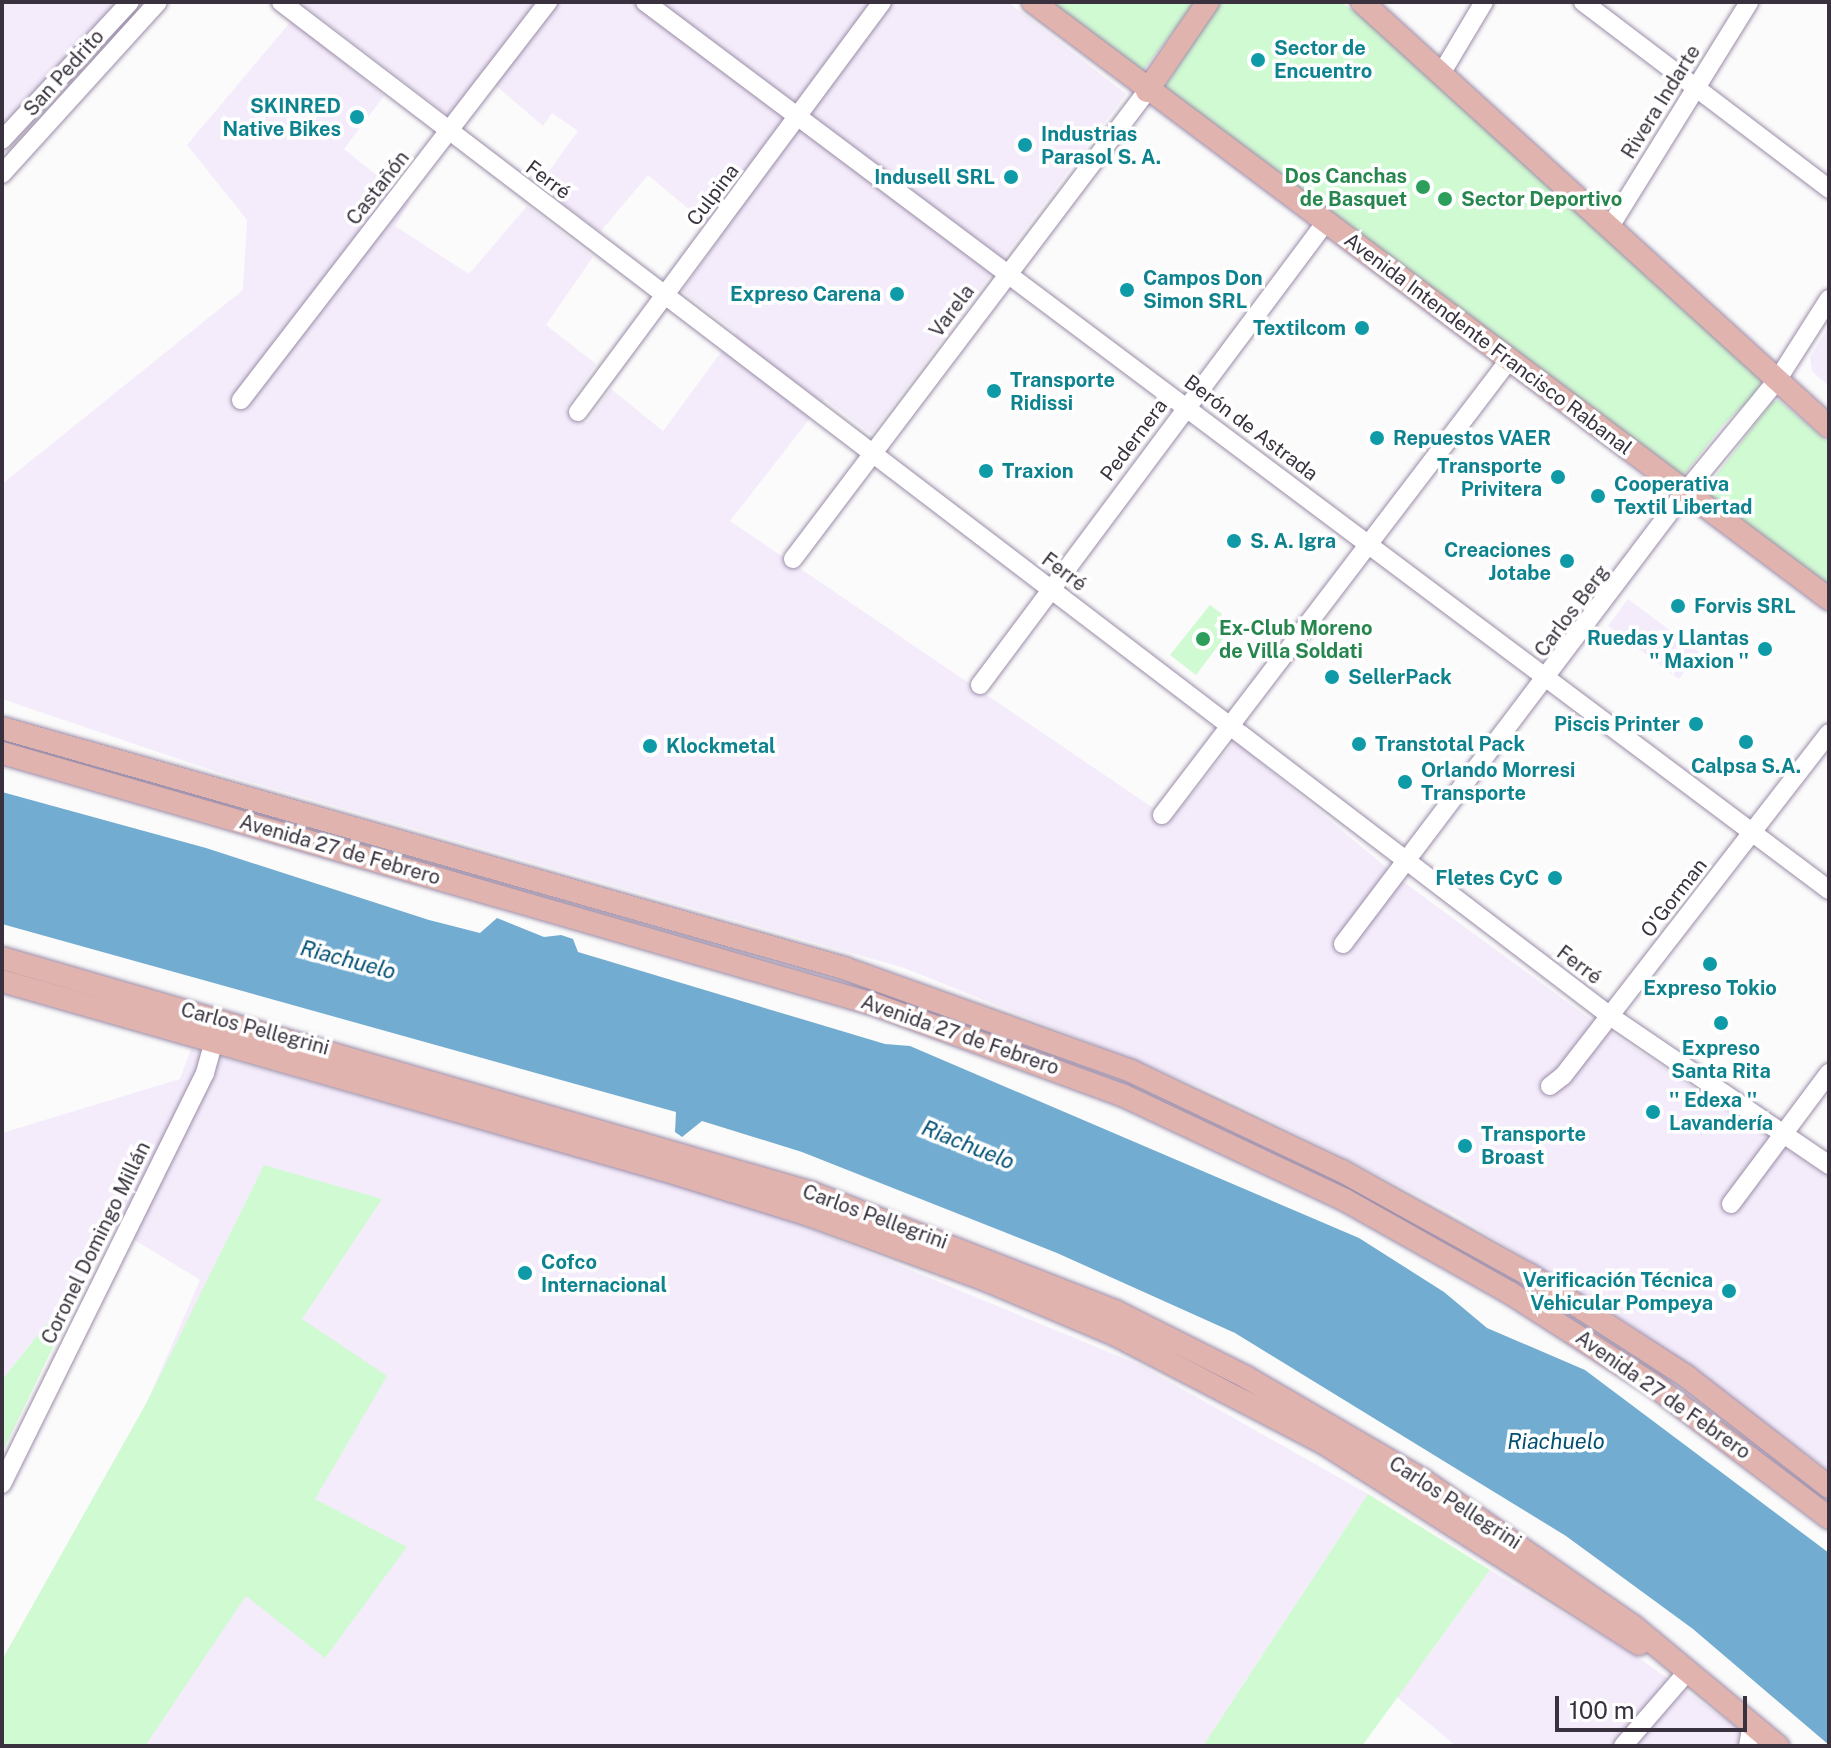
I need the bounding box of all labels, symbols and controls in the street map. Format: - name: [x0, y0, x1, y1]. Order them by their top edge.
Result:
- street label: San Pedrito: [19, 25, 109, 121]
- place label: Sector de Encuentro: [1274, 36, 1372, 83]
- street label: Rivera Indarte: [1617, 41, 1705, 163]
- marker: Sector de Encuentro: [1249, 51, 1267, 69]
- place label: SKINRED Native Bikes: [222, 94, 341, 141]
- marker: SKINRED Native Bikes: [348, 108, 366, 126]
- place label: Industrias Parasol S. A.: [1041, 122, 1161, 169]
- marker: Industrias Parasol S. A.: [1016, 136, 1034, 154]
- street label: Castañón: [342, 146, 414, 230]
- street label: Ferré: [521, 155, 575, 205]
- street label: Culpina: [682, 159, 744, 231]
- place label: Dos Canchas de Basquet: [1284, 164, 1407, 211]
- place label: Indusell SRL: [874, 165, 995, 189]
- marker: Indusell SRL: [1002, 168, 1020, 186]
- marker: Dos Canchas de Basquet: [1414, 178, 1432, 196]
- place label: Sector Deportivo: [1461, 187, 1622, 211]
- marker: Sector Deportivo: [1436, 190, 1454, 208]
- street label: Avenida Intendente Francisco Rabanal: [1339, 228, 1637, 460]
- place label: Campos Don Simon SRL: [1143, 266, 1263, 313]
- street label: Varela: [924, 280, 980, 342]
- marker: Campos Don Simon SRL: [1118, 281, 1136, 299]
- place label: Expreso Carena: [730, 282, 881, 306]
- marker: Expreso Carena: [888, 285, 906, 303]
- place label: Textilcom: [1253, 316, 1346, 340]
- marker: Textilcom: [1353, 319, 1371, 337]
- place label: Transporte Ridissi: [1010, 368, 1115, 415]
- street label: Berón de Astrada: [1179, 370, 1323, 486]
- marker: Transporte Ridissi: [985, 382, 1003, 400]
- street label: Pedernera: [1095, 394, 1173, 486]
- place label: Repuestos VAER: [1393, 426, 1552, 450]
- marker: Repuestos VAER: [1368, 429, 1386, 447]
- place label: Transporte Privitera: [1437, 454, 1542, 501]
- place label: Traxion: [1002, 459, 1074, 483]
- marker: Traxion: [977, 462, 995, 480]
- marker: Transporte Privitera: [1549, 468, 1567, 486]
- place label: Cooperativa Textil Libertad: [1614, 472, 1752, 519]
- marker: Cooperativa Textil Libertad: [1589, 487, 1607, 505]
- place label: S. A. Igra: [1250, 529, 1336, 553]
- marker: S. A. Igra: [1225, 532, 1243, 550]
- place label: Creaciones Jotabe: [1444, 538, 1551, 585]
- street label: Ferré: [1037, 547, 1091, 597]
- marker: Creaciones Jotabe: [1558, 552, 1576, 570]
- street label: Carlos Berg: [1530, 560, 1614, 662]
- place label: Forvis SRL: [1694, 594, 1796, 618]
- marker: Forvis SRL: [1669, 597, 1687, 615]
- place label: Ex-Club Moreno de Villa Soldati: [1219, 616, 1373, 663]
- place label: Ruedas y Llantas '' Maxion '': [1587, 626, 1749, 673]
- marker: Ex-Club Moreno de Villa Soldati: [1194, 630, 1212, 648]
- marker: Ruedas y Llantas '' Maxion '': [1756, 640, 1774, 658]
- place label: SellerPack: [1348, 665, 1452, 689]
- marker: SellerPack: [1323, 668, 1341, 686]
- place label: Piscis Printer: [1554, 712, 1680, 736]
- marker: Piscis Printer: [1687, 715, 1705, 733]
- place label: Transtotal Pack: [1375, 732, 1525, 756]
- marker: Calpsa S.A.: [1737, 733, 1755, 751]
- place label: Klockmetal: [666, 734, 776, 758]
- marker: Transtotal Pack: [1350, 735, 1368, 753]
- marker: Klockmetal: [641, 737, 659, 755]
- place label: Calpsa S.A.: [1691, 754, 1801, 778]
- place label: Orlando Morresi Transporte: [1421, 758, 1575, 805]
- marker: Orlando Morresi Transporte: [1396, 773, 1414, 791]
- street label: Avenida 27 de Febrero: [237, 810, 443, 890]
- street label: O'Gorman: [1636, 854, 1712, 942]
- place label: Fletes CyC: [1435, 866, 1539, 890]
- marker: Fletes CyC: [1546, 869, 1564, 887]
- water label: Riachuelo: [298, 935, 398, 985]
- street label: Ferré: [1552, 940, 1606, 990]
- marker: Expreso Tokio: [1701, 955, 1719, 973]
- place label: Expreso Tokio: [1643, 976, 1777, 1000]
- street label: Avenida 27 de Febrero: [858, 990, 1062, 1080]
- street label: Carlos Pellegrini: [178, 998, 332, 1060]
- marker: Expreso Santa Rita: [1712, 1014, 1730, 1032]
- place label: Expreso Santa Rita: [1671, 1036, 1771, 1083]
- place label: '' Edexa '' Lavandería: [1669, 1088, 1773, 1135]
- marker: '' Edexa '' Lavandería: [1644, 1103, 1662, 1121]
- water label: Riachuelo: [918, 1115, 1018, 1175]
- place label: Transporte Broast: [1481, 1122, 1586, 1169]
- marker: Transporte Broast: [1456, 1137, 1474, 1155]
- street label: Coronel Domingo Millán: [36, 1138, 156, 1348]
- street label: Carlos Pellegrini: [799, 1180, 951, 1254]
- place label: Cofco Internacional: [541, 1250, 667, 1297]
- marker: Cofco Internacional: [516, 1264, 534, 1282]
- place label: Verificación Técnica Vehicular Pompeya: [1523, 1268, 1713, 1315]
- marker: Verificación Técnica Vehicular Pompeya: [1720, 1282, 1738, 1300]
- street label: Avenida 27 de Febrero: [1571, 1325, 1755, 1465]
- water label: Riachuelo: [1507, 1429, 1605, 1455]
- street label: Carlos Pellegrini: [1384, 1451, 1526, 1555]
- scale bar: [1559, 1680, 1751, 1730]
- text: 100 m: [1569, 1696, 1635, 1724]

